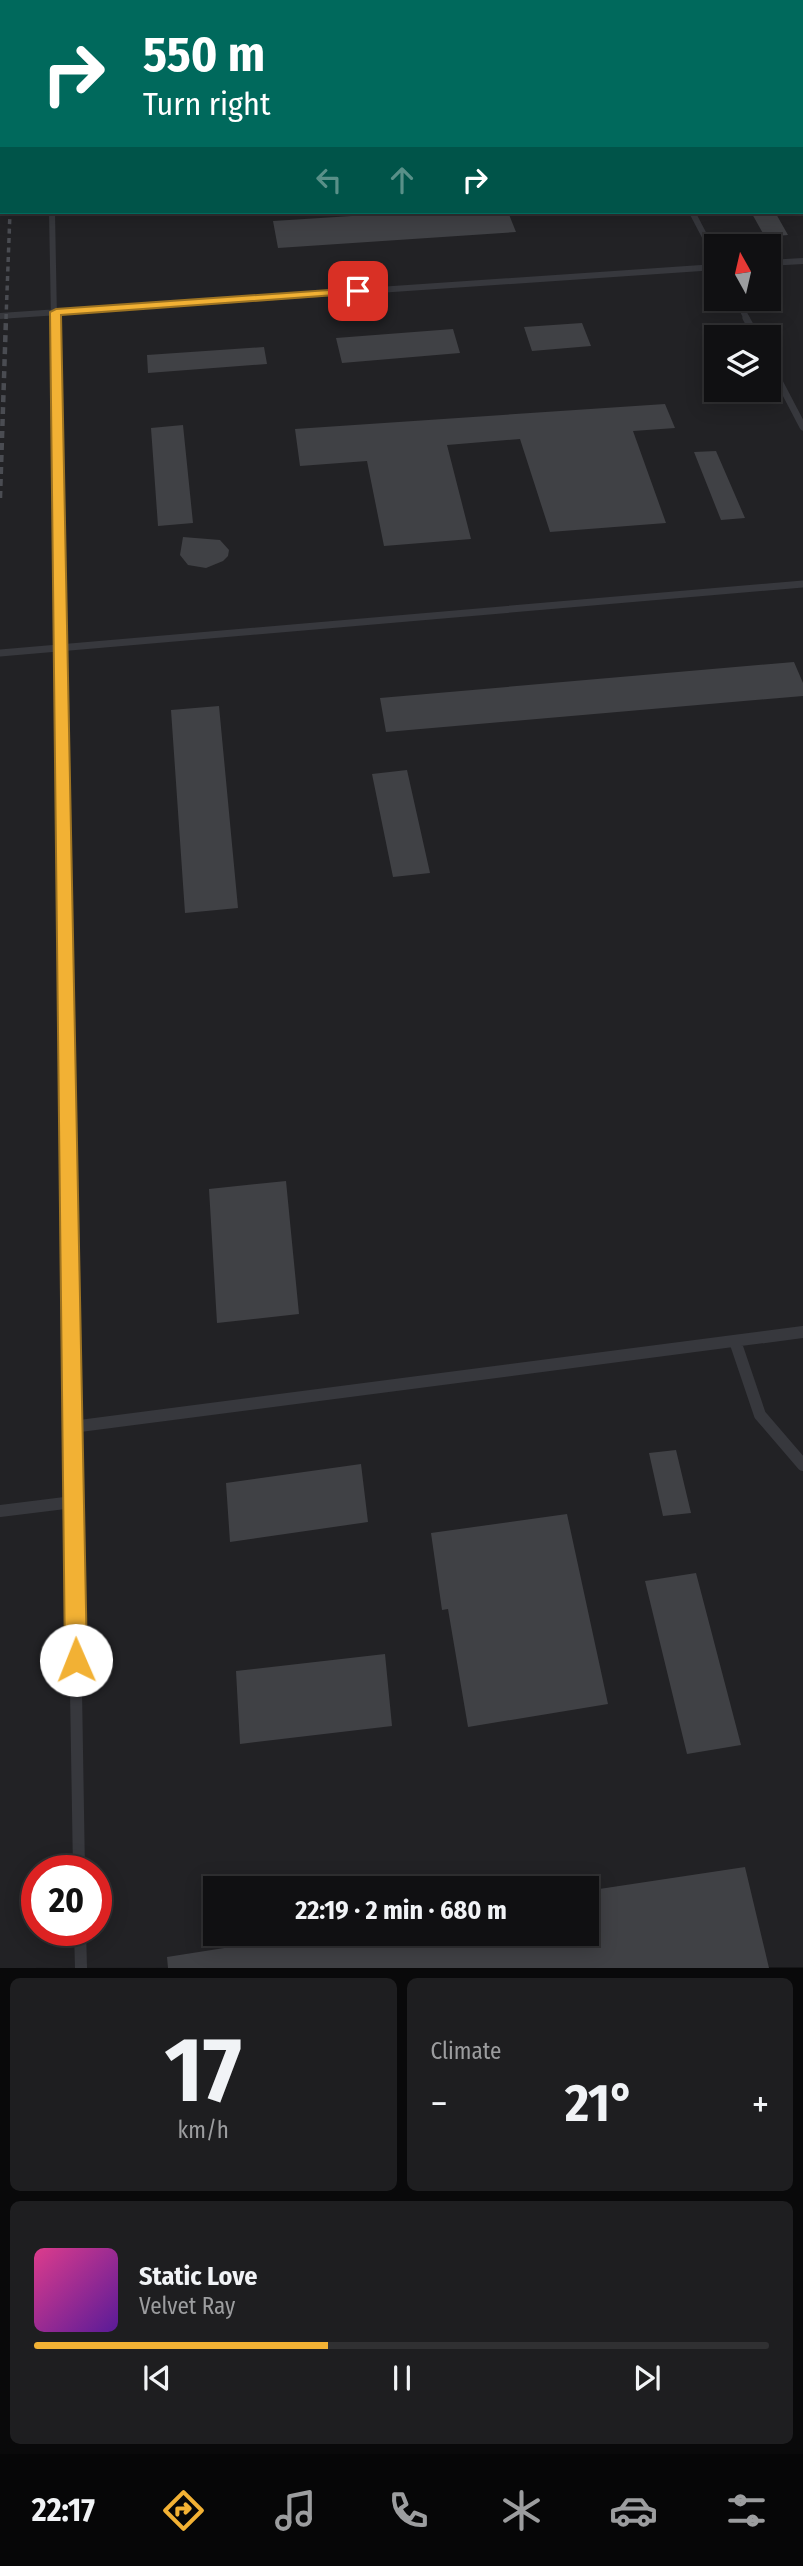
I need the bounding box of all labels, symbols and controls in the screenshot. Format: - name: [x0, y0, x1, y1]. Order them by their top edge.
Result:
- text: 550 m: [143, 25, 265, 84]
- icon: right: [28, 28, 119, 119]
- text: Turn right: [143, 85, 270, 123]
- icon: left: [310, 161, 348, 199]
- icon: ahead: [383, 161, 421, 199]
- icon: right: [456, 161, 494, 199]
- north arrow: [704, 234, 780, 312]
- map controls: [704, 234, 781, 402]
- pin: [328, 261, 388, 321]
- icon: arrive: [339, 272, 377, 310]
- button: layers: [704, 325, 781, 402]
- position arrow: [39, 1623, 113, 1697]
- speed limit sign: 20: [21, 1855, 112, 1946]
- text: 22:19 · 2 min · 680 m: [295, 1895, 507, 1926]
- text: 17: [165, 2016, 242, 2125]
- text: Climate: [431, 2037, 501, 2065]
- text: 21°: [565, 2072, 634, 2135]
- text: −: [431, 2081, 448, 2127]
- text: +: [752, 2081, 769, 2127]
- text: km/h: [178, 2116, 229, 2144]
- text: Static Love: [139, 2261, 257, 2292]
- text: Velvet Ray: [139, 2292, 235, 2320]
- icon: previous: [138, 2359, 176, 2397]
- icon: pause: [383, 2359, 421, 2397]
- icon: next: [628, 2359, 666, 2397]
- icon: directions: [159, 2486, 208, 2535]
- icon: music: [271, 2486, 320, 2535]
- icon: phone: [384, 2486, 433, 2535]
- icon: climate: [497, 2486, 546, 2535]
- icon: car: [609, 2486, 658, 2535]
- icon: filters: [722, 2486, 771, 2535]
- text: 22:17: [32, 2491, 95, 2529]

